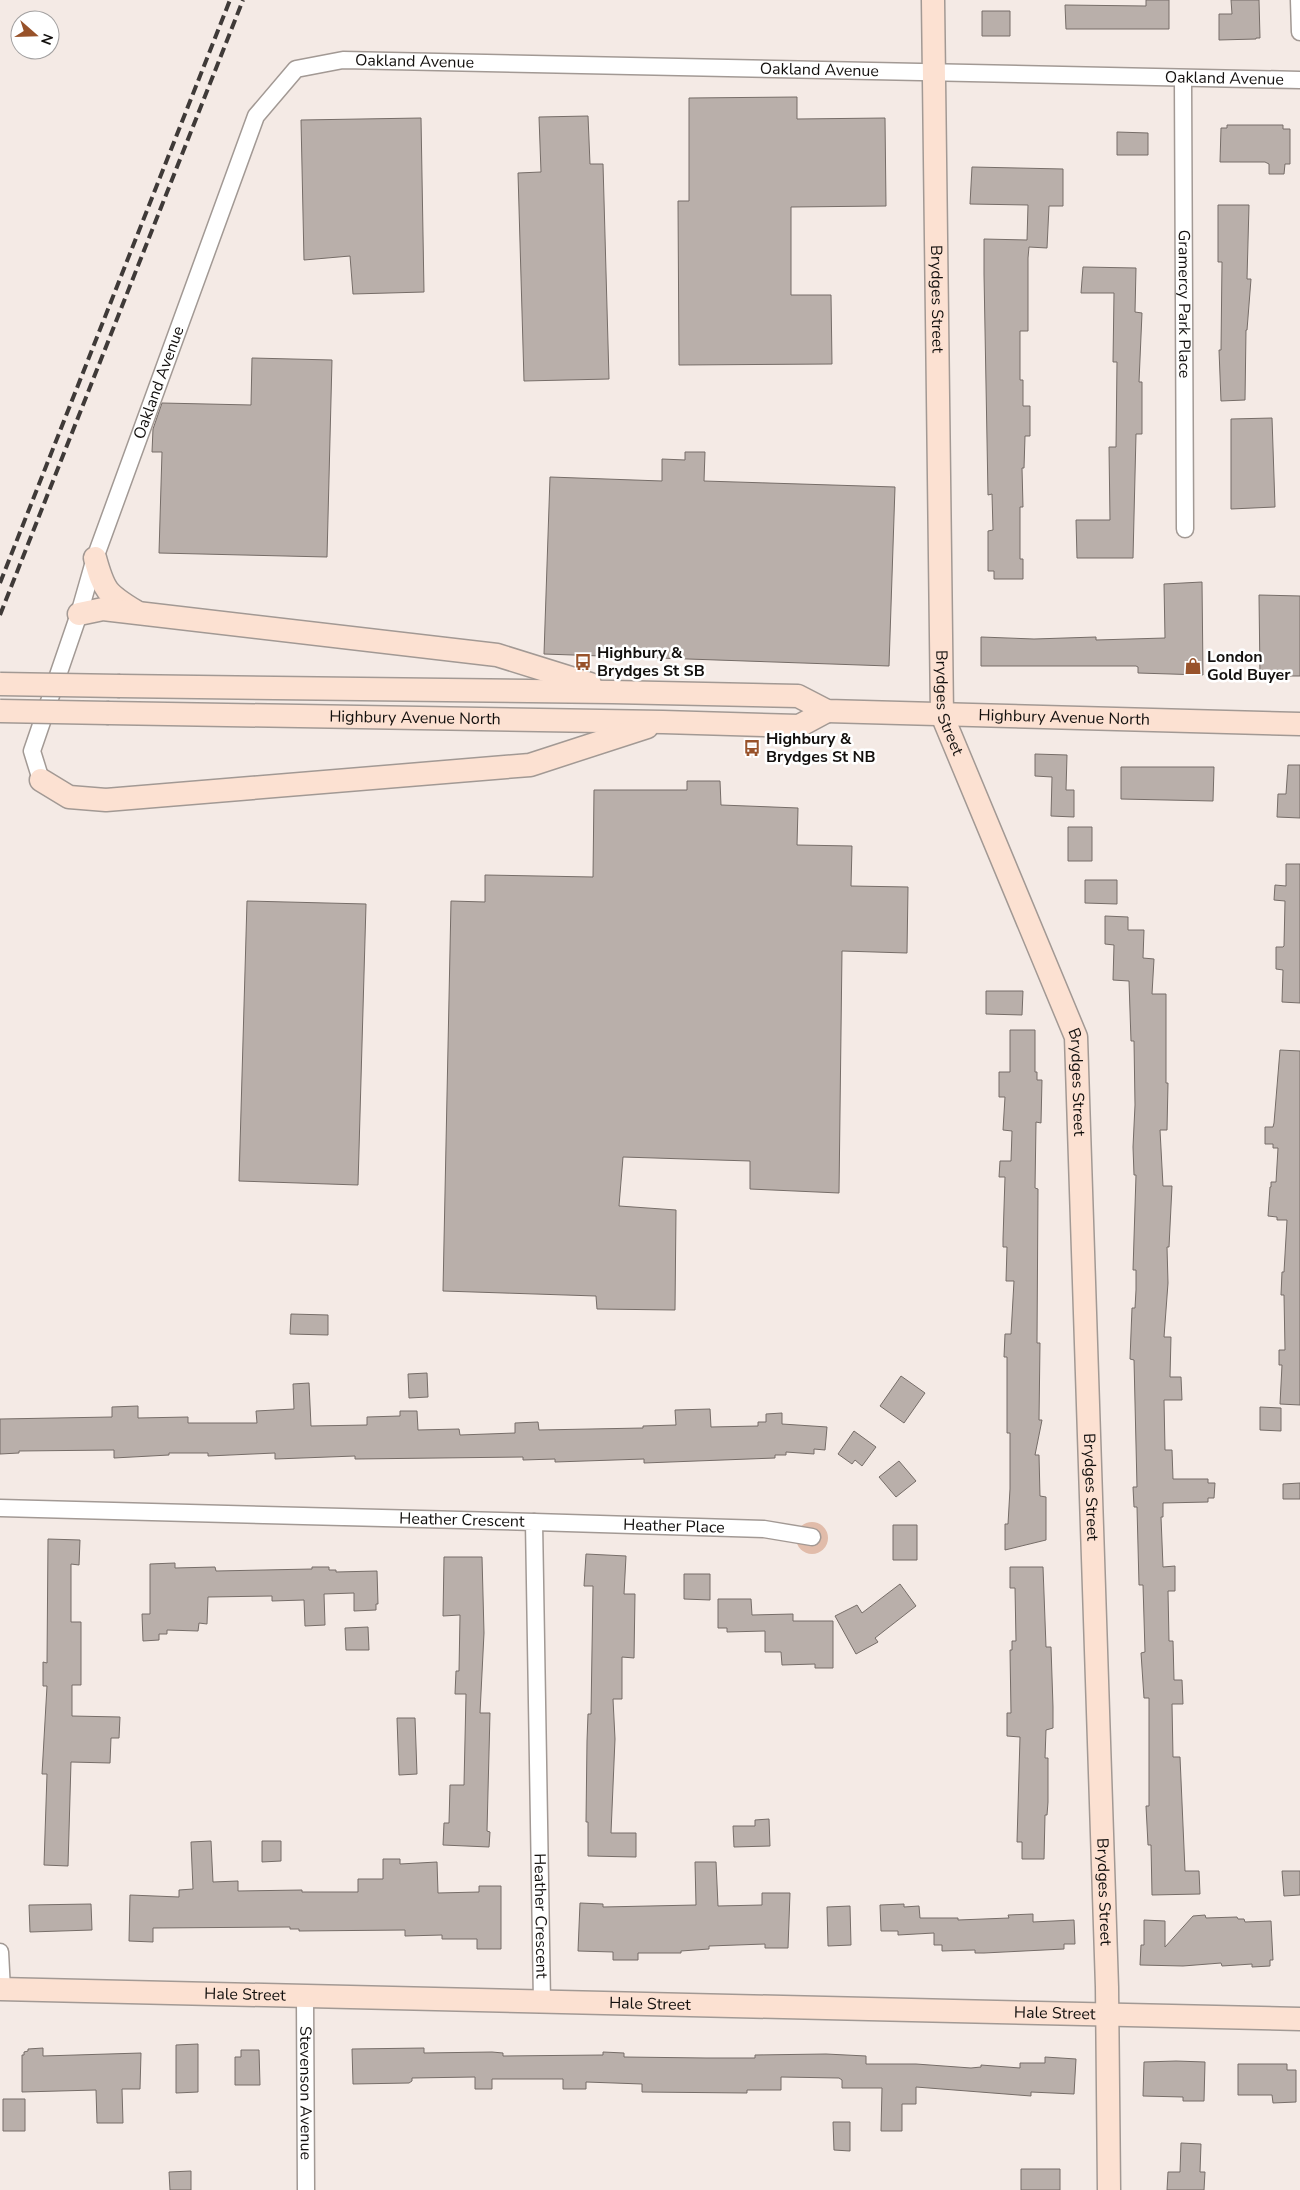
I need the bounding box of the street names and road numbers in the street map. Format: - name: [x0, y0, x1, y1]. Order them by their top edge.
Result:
- street label: Oakland Avenue: [355, 49, 474, 74]
- street label: Oakland Avenue: [760, 58, 879, 82]
- street label: Oakland Avenue: [1165, 66, 1284, 91]
- street label: Gramercy Park Place: [1173, 230, 1195, 378]
- street label: Brydges Street: [925, 245, 948, 353]
- street label: Oakland Avenue: [128, 323, 190, 442]
- street label: Brydges Street: [930, 650, 969, 759]
- street label: Highbury Avenue North: [978, 704, 1150, 731]
- street label: Highbury Avenue North: [329, 706, 501, 730]
- street label: Brydges Street: [1062, 1025, 1090, 1137]
- street label: Brydges Street: [1078, 1433, 1103, 1542]
- street label: Heather Crescent: [399, 1507, 525, 1533]
- street label: Heather Place: [623, 1514, 725, 1539]
- street label: Brydges Street: [1091, 1837, 1117, 1946]
- street label: Heather Crescent: [529, 1853, 553, 1979]
- street label: Hale Street: [204, 1983, 286, 2007]
- street label: Hale Street: [609, 1992, 691, 2016]
- street label: Hale Street: [1014, 2001, 1096, 2025]
- street label: Stevenson Avenue: [294, 2026, 317, 2160]

